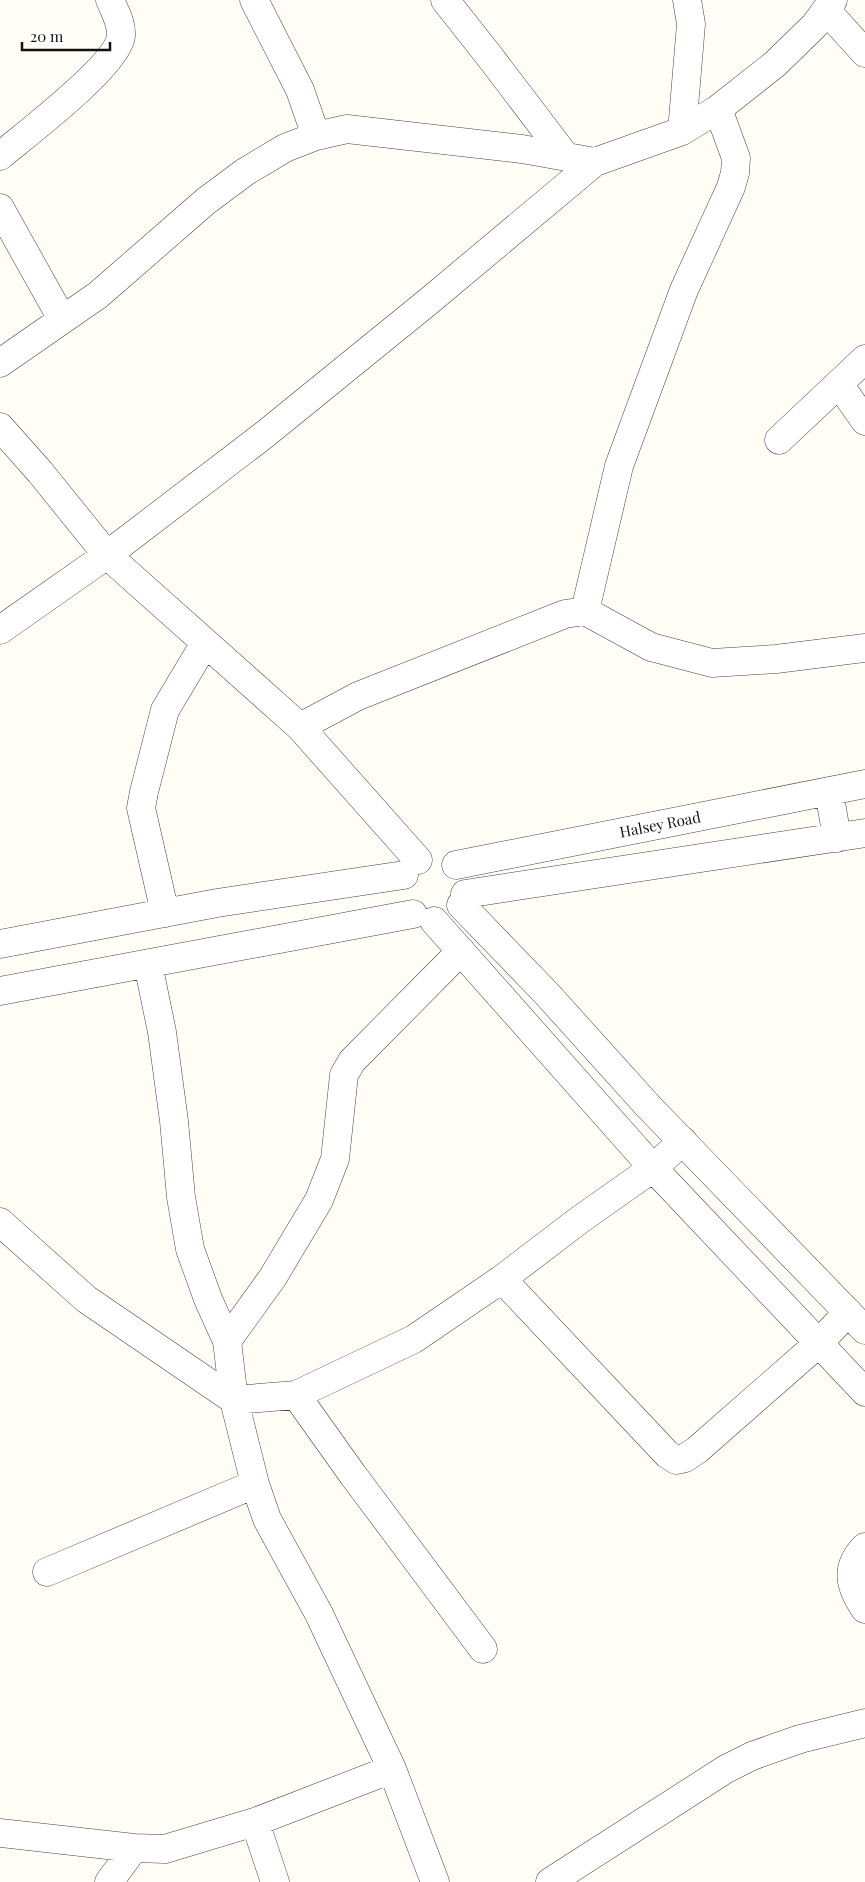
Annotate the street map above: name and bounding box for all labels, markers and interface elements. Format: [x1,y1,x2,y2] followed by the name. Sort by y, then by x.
[22,20,110,52] scale bar
[30,26,64,46] text: 20 m
[618,806,703,842] street label: Halsey Road

